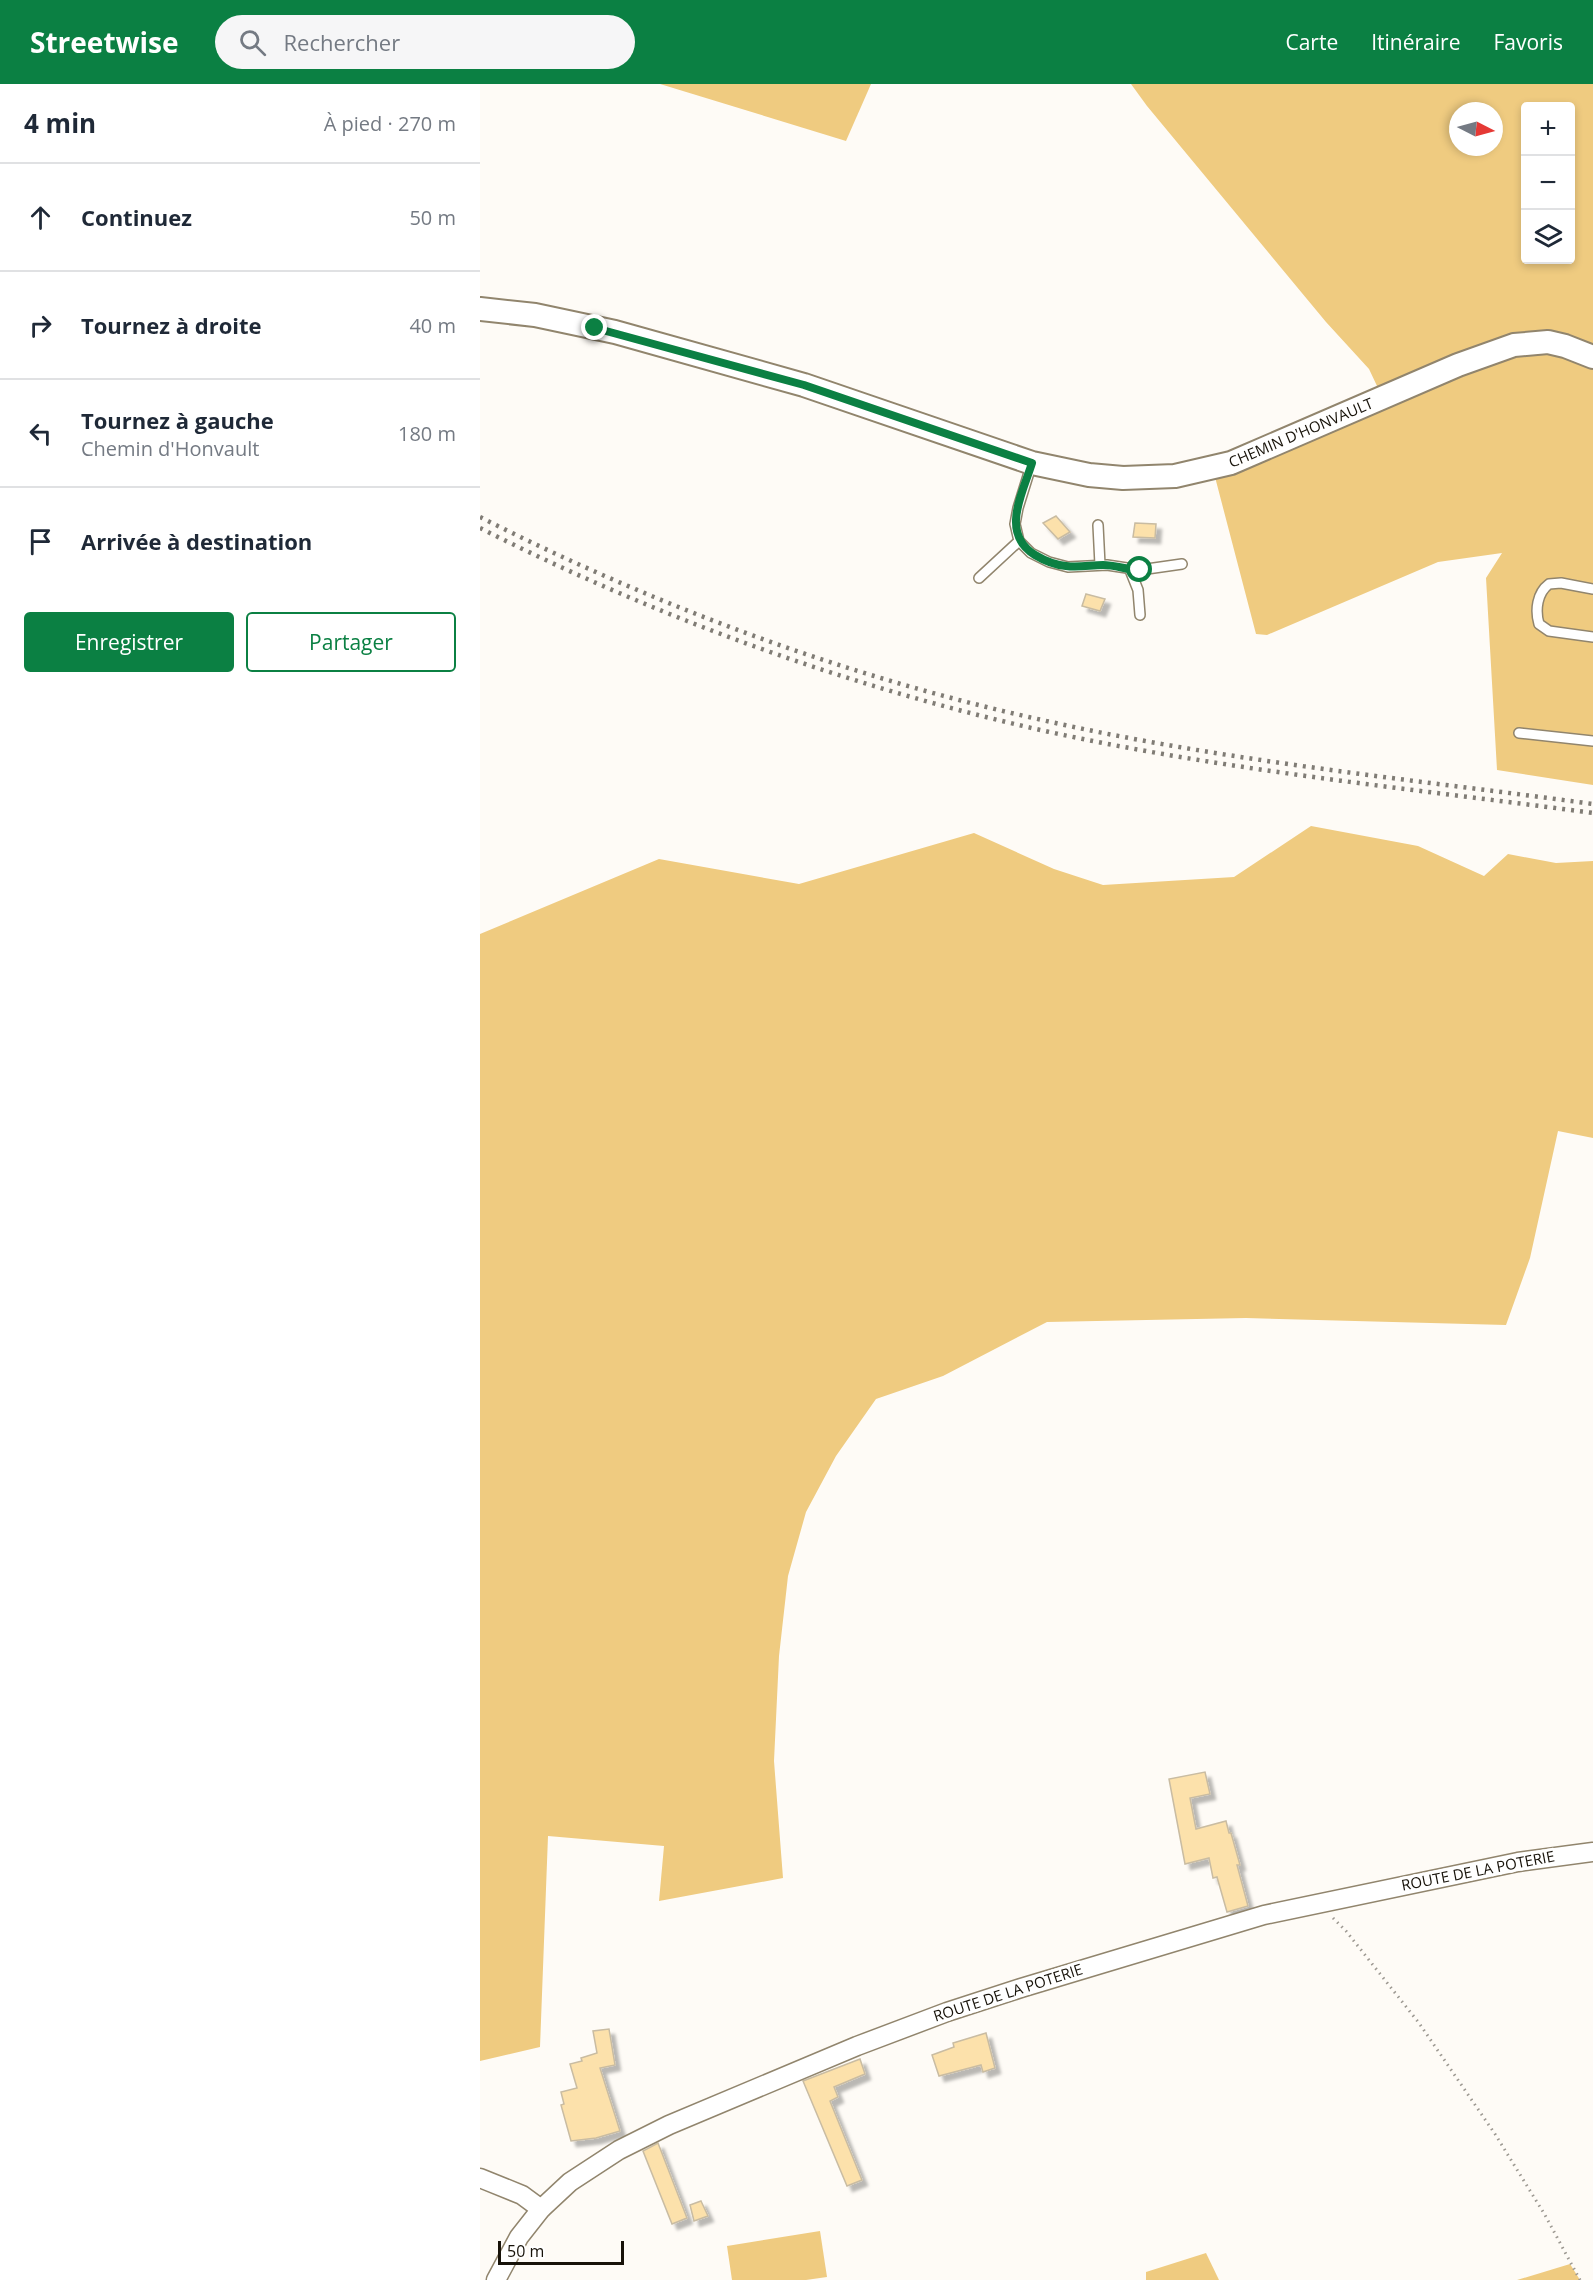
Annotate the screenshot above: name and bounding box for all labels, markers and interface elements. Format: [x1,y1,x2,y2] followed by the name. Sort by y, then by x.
[215,15,635,69] search box
[30,23,179,61] text: Streetwise
[236,26,269,59] icon: search
[284,27,400,57] text: Rechercher
[1285,28,1338,56] text: Carte
[1371,28,1460,56] text: Itinéraire
[1493,28,1563,56] text: Favoris
[1449,102,1503,156] north arrow
[1521,102,1575,264] map controls
[1521,102,1575,156] button: +
[24,105,96,141] text: 4 min
[324,110,456,137] text: À pied · 270 m
[1521,156,1575,210] button: −
[24,201,57,234] icon: ahead
[81,202,192,232] text: Continuez
[409,204,456,231] text: 50 m
[1521,210,1575,264] button: layers
[24,309,57,342] icon: right
[81,310,262,340] text: Tournez à droite
[409,312,456,339] text: 40 m
[581,314,607,340] route end
[1225,392,1377,472] street label: CHEMIN D'HONVAULT
[81,405,274,435] text: Tournez à gauche
[24,417,57,450] icon: left
[398,420,456,447] text: 180 m
[81,435,259,462] text: Chemin d'Honvault
[24,525,57,558] icon: arrive
[81,526,312,556] text: Arrivée à destination
[1126,556,1152,582] route start
[24,612,234,672] button: Enregistrer
[246,612,456,672] button: Partager
[1399,1845,1556,1895] street label: ROUTE DE LA POTERIE
[931,1958,1085,2026] street label: ROUTE DE LA POTERIE
[498,2238,624,2266] scale bar
[507,2240,544,2262] text: 50 m

